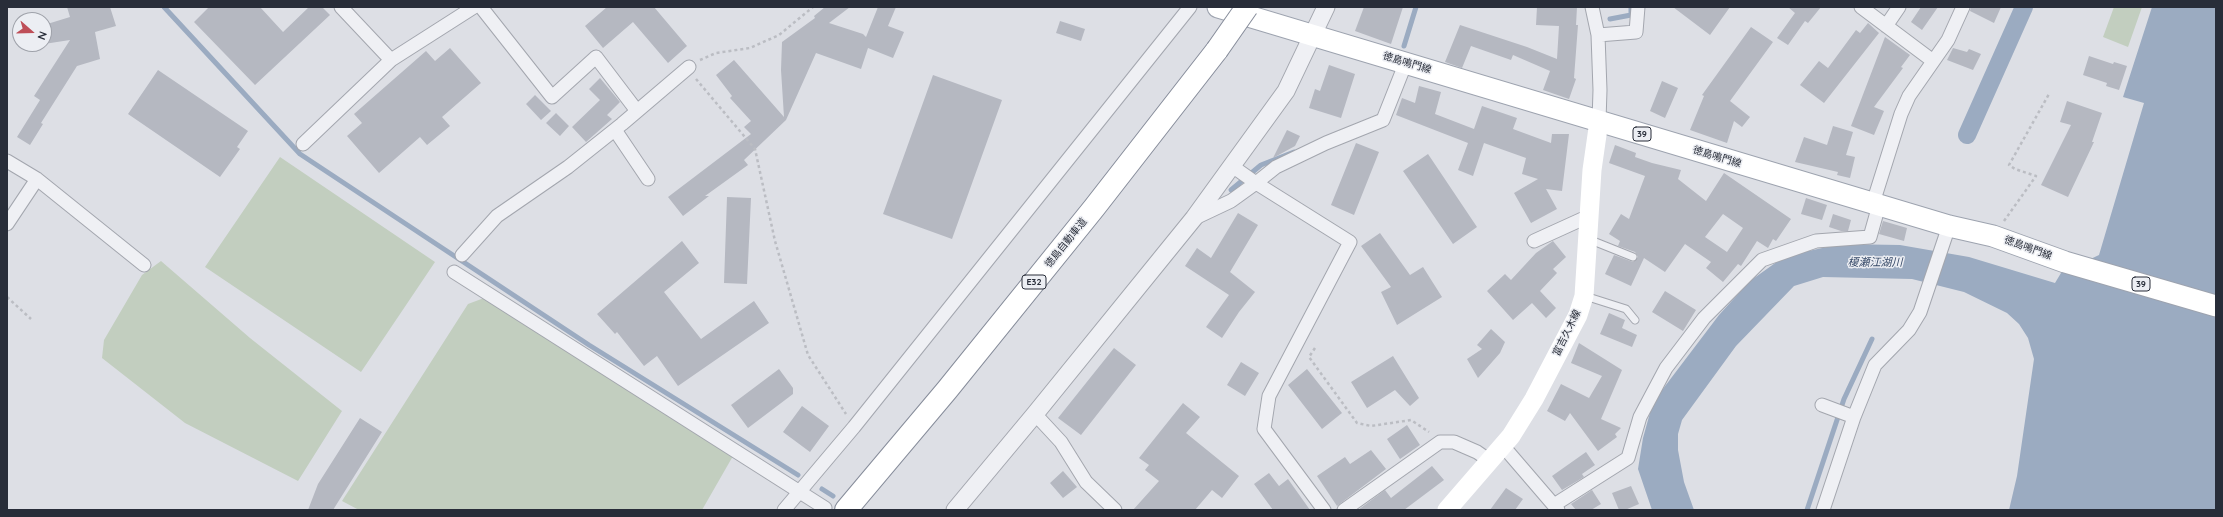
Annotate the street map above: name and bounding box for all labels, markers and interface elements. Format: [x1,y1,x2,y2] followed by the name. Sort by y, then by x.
[12,12,52,52] north arrow
[34,30,50,42] text: N
[1381,50,1433,76] street label: 徳島鳴門線
[1633,127,1651,141] road number: 39
[1691,144,1743,170] street label: 徳島鳴門線
[1042,216,1090,270] street label: 徳島自動車道
[2002,234,2054,262] street label: 徳島鳴門線
[1848,256,1902,270] water label: 榎瀬江湖川
[1022,275,1046,289] road number: E32
[2132,277,2150,291] road number: 39
[1551,308,1583,358] street label: 富吉久木線

